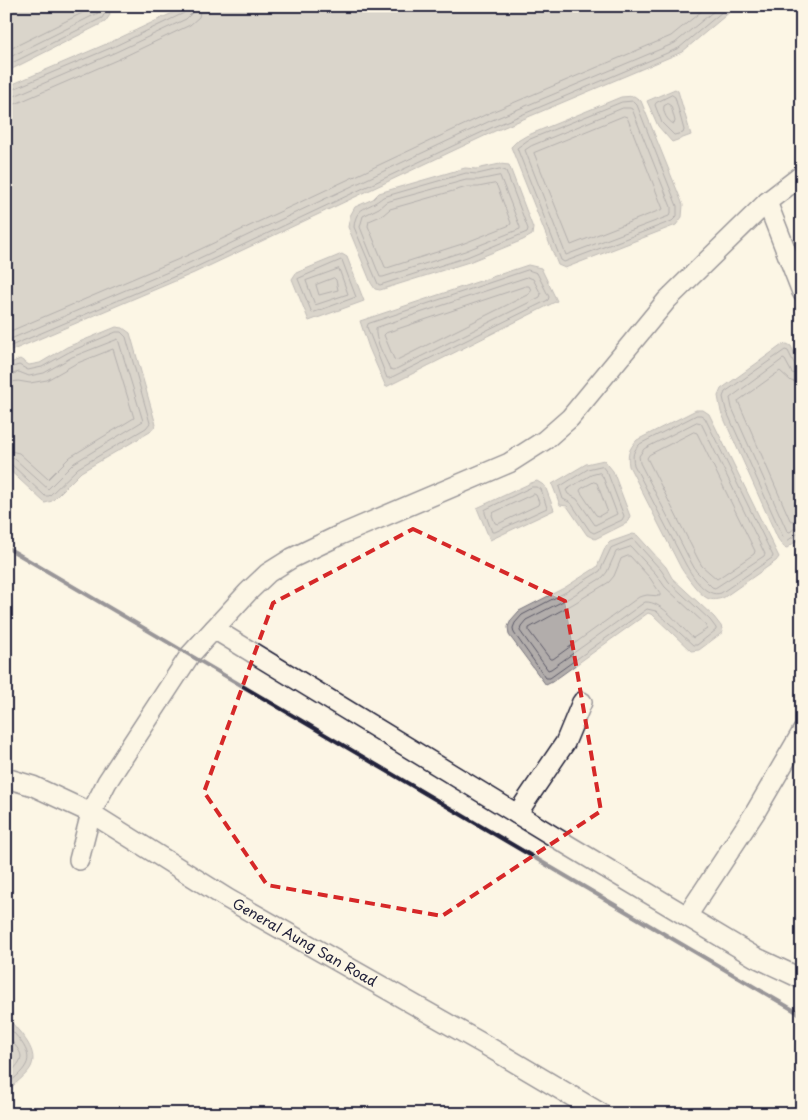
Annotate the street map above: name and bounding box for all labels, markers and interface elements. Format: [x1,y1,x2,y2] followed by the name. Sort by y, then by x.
[229,893,381,991] street label: General Aung San Road

